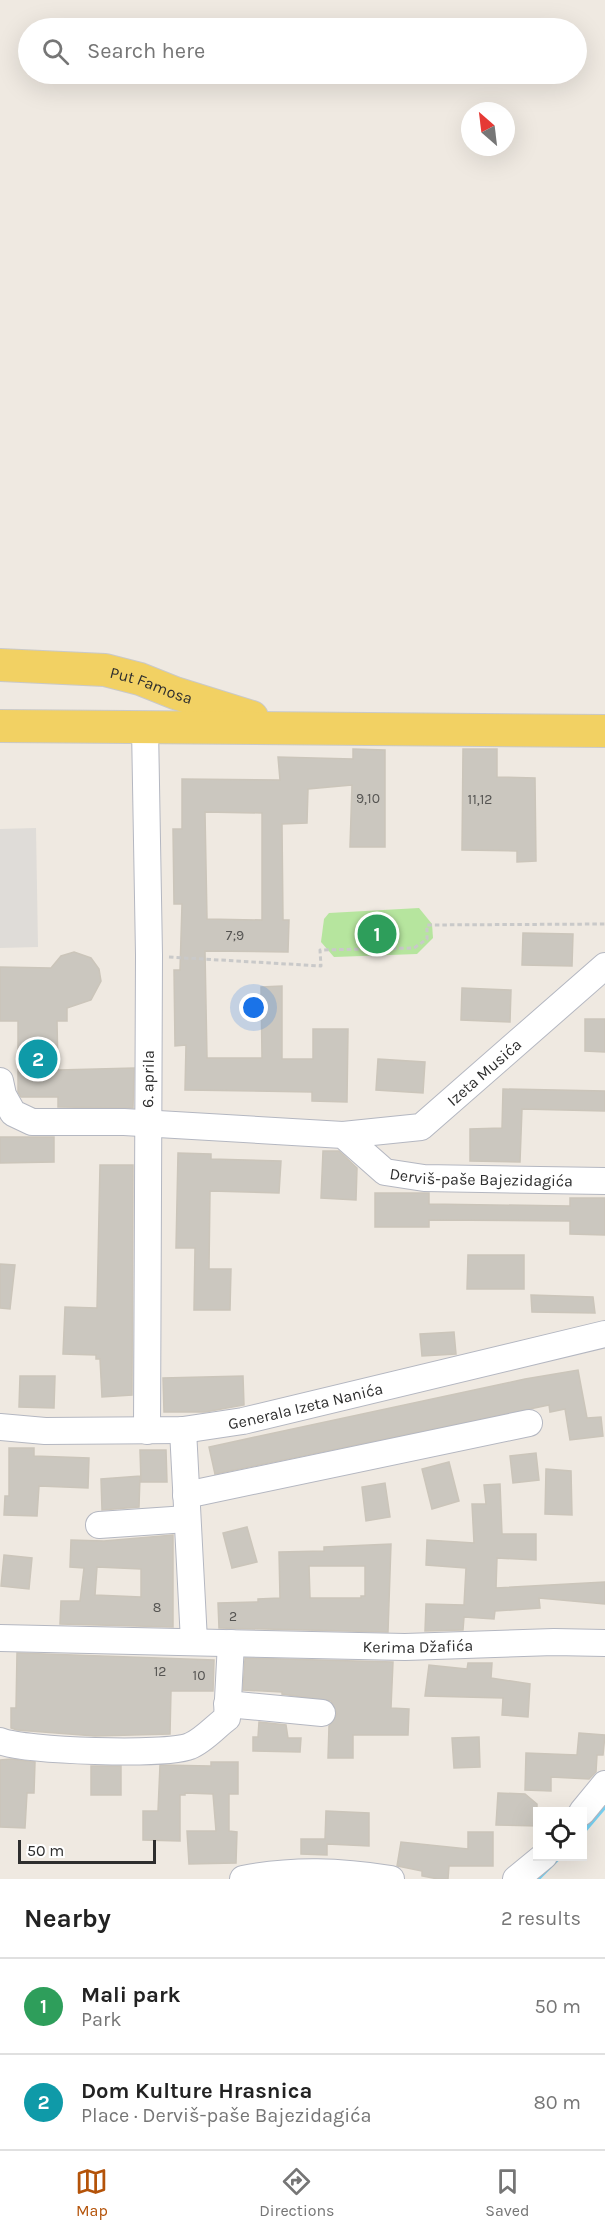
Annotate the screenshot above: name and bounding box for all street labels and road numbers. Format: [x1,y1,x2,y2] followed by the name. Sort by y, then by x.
[108,662,195,707] street label: Put Famosa
[443,1034,525,1110] street label: Izeta Musića
[138,1050,158,1108] street label: 6. aprila
[388,1163,573,1190] street label: Derviš-paše Bajezidagića
[227,1378,385,1433] street label: Generala Izeta Nanića
[362,1635,473,1657] street label: Kerima Džafića

